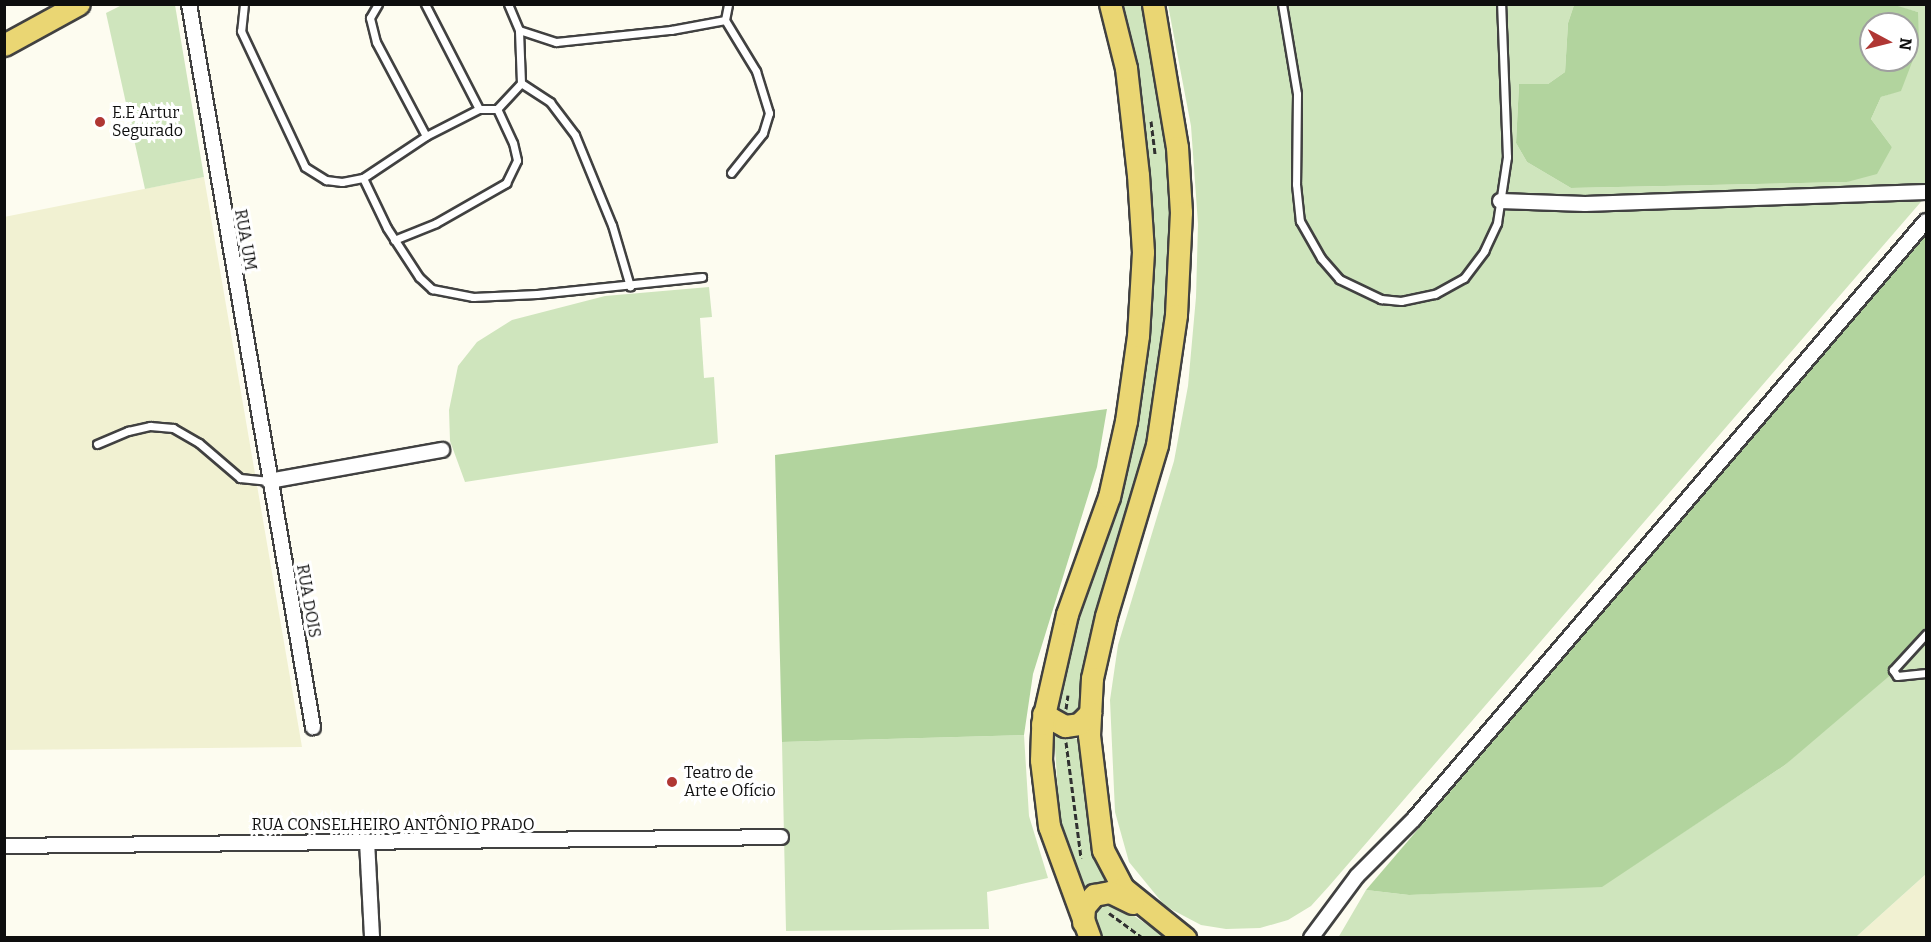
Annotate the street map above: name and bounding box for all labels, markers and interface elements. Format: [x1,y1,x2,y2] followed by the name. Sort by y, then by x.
[1859,12,1919,72] north arrow
[1895,37,1916,51] text: N
[112,103,183,141] place label: E.E Artur Segurado
[93,115,107,129] marker: E.E Artur Segurado
[230,208,260,272] street label: RUA UM
[292,563,324,639] street label: RUA DOIS
[684,763,776,801] place label: Teatro de Arte e Ofício
[665,775,679,789] marker: Teatro de Arte e Ofício
[251,815,535,835] street label: RUA CONSELHEIRO ANTÔNIO PRADO

